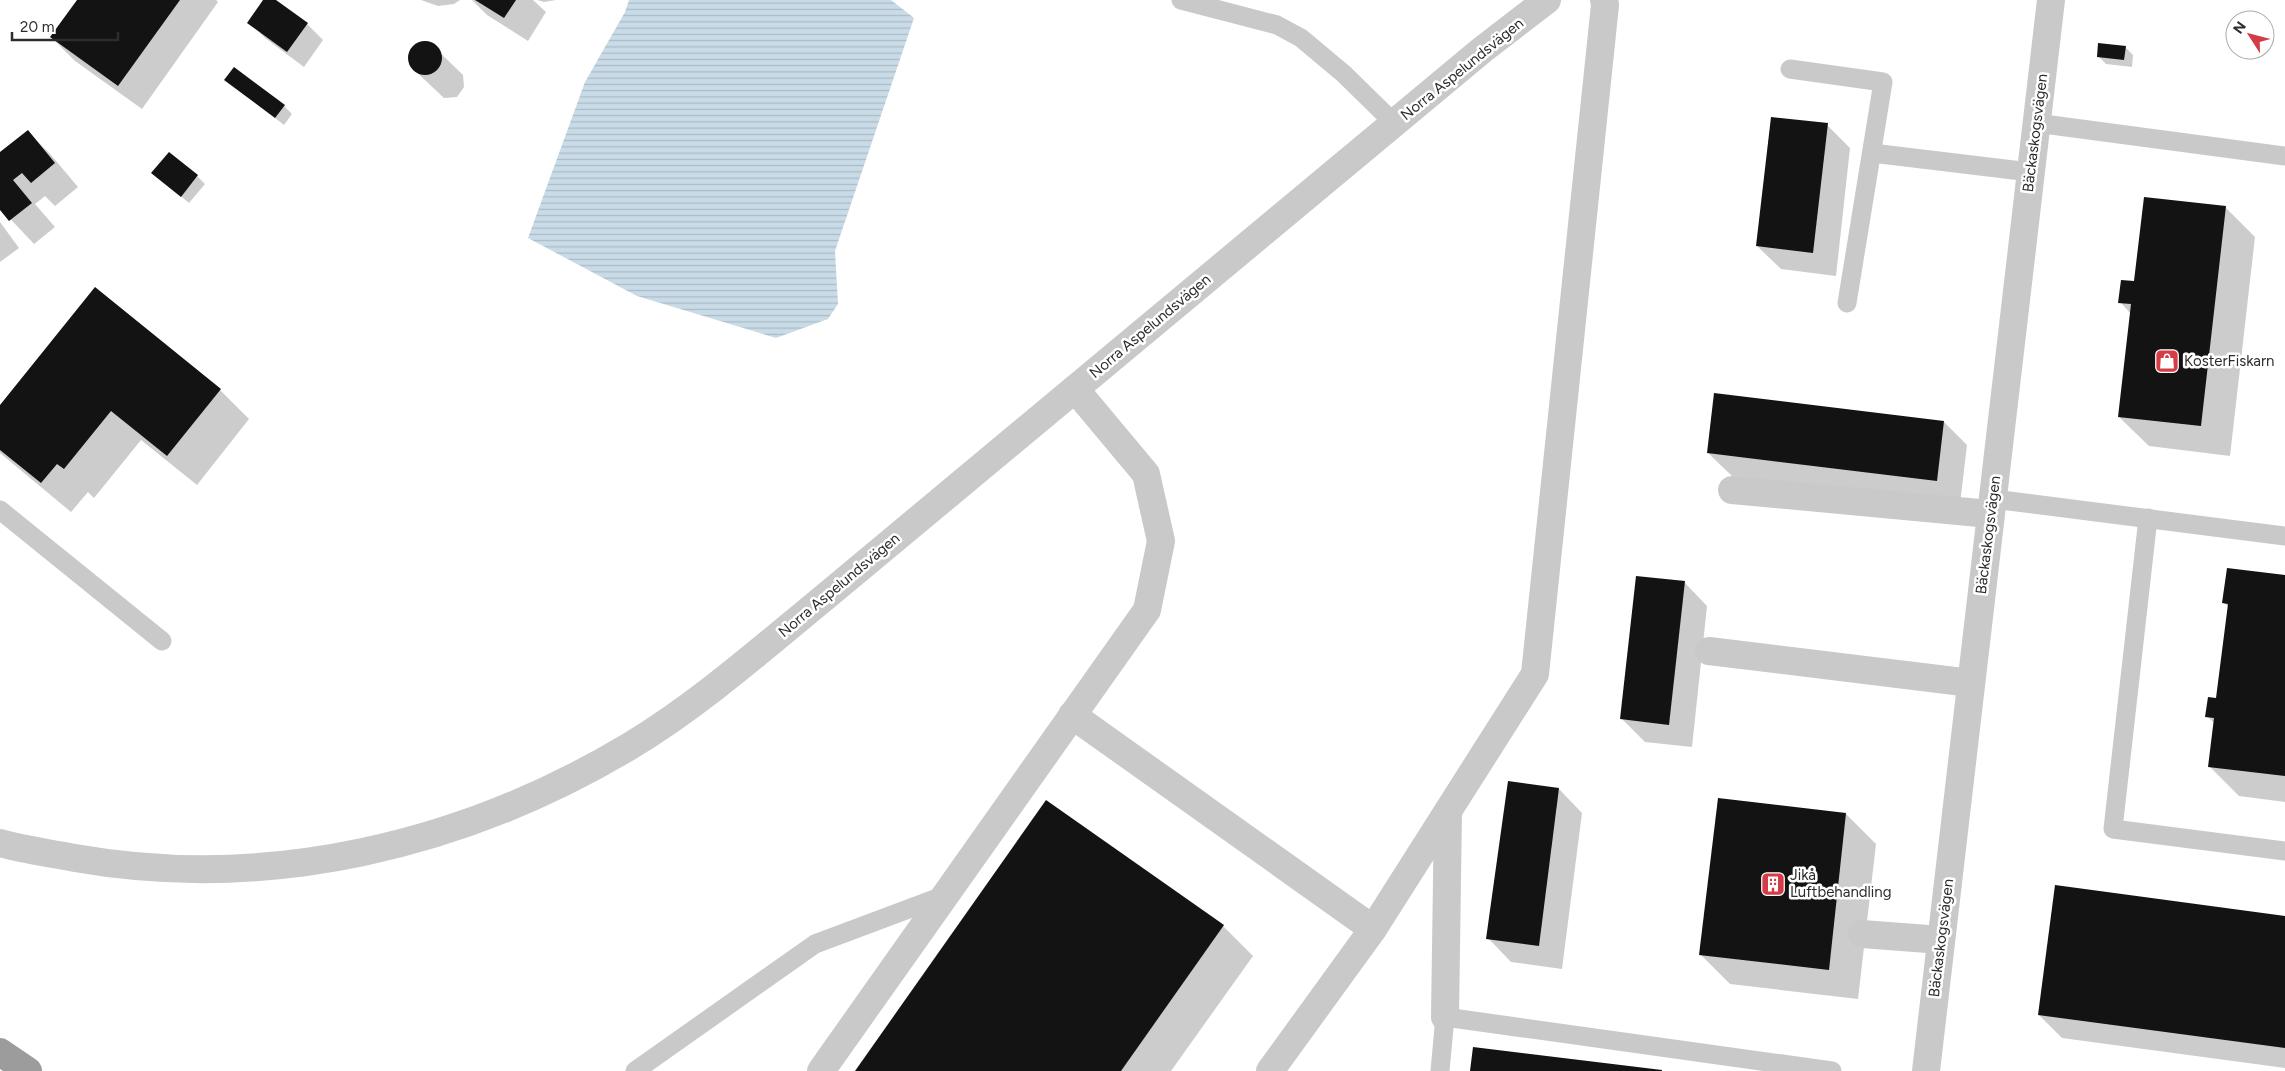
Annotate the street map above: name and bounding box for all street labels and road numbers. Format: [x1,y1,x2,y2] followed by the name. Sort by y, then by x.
[1397,14,1527,124] street label: Norra Aspelundsvägen
[2019,73,2051,193] street label: Bäckaskogsvägen
[1086,270,1214,382] street label: Norra Aspelundsvägen
[1972,475,2004,595] street label: Bäckaskogsvägen
[775,529,903,641] street label: Norra Aspelundsvägen
[1925,878,1957,998] street label: Bäckaskogsvägen

